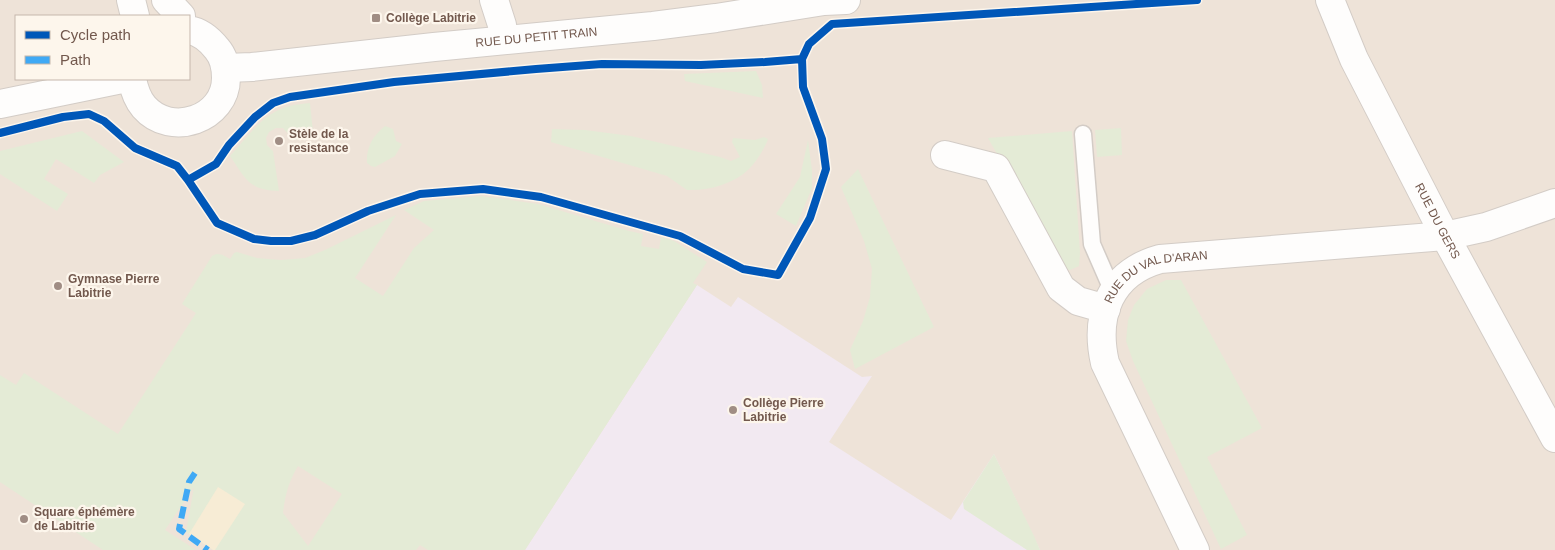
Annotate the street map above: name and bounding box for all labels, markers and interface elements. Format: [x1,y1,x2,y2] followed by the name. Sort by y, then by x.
[386,11,476,25] place label: Collège Labitrie
[370,12,382,24] marker: Collège Labitrie
[15,15,190,80] legend
[475,24,598,50] street label: RUE DU PETIT TRAIN
[60,26,131,43] text: Cycle path
[60,51,91,68] text: Path
[289,127,349,155] place label: Stèle de la resistance
[273,135,285,147] marker: Stèle de la resistance
[1412,181,1463,261] street label: RUE DU GERS
[1101,248,1208,306] street label: RUE DU VAL D'ARAN
[68,272,160,300] place label: Gymnase Pierre Labitrie
[52,280,64,292] marker: Gymnase Pierre Labitrie
[743,396,824,424] place label: Collège Pierre Labitrie
[727,404,739,416] marker: Collège Pierre Labitrie
[34,505,135,533] place label: Square éphémère de Labitrie
[18,513,30,525] marker: Square éphémère de Labitrie

